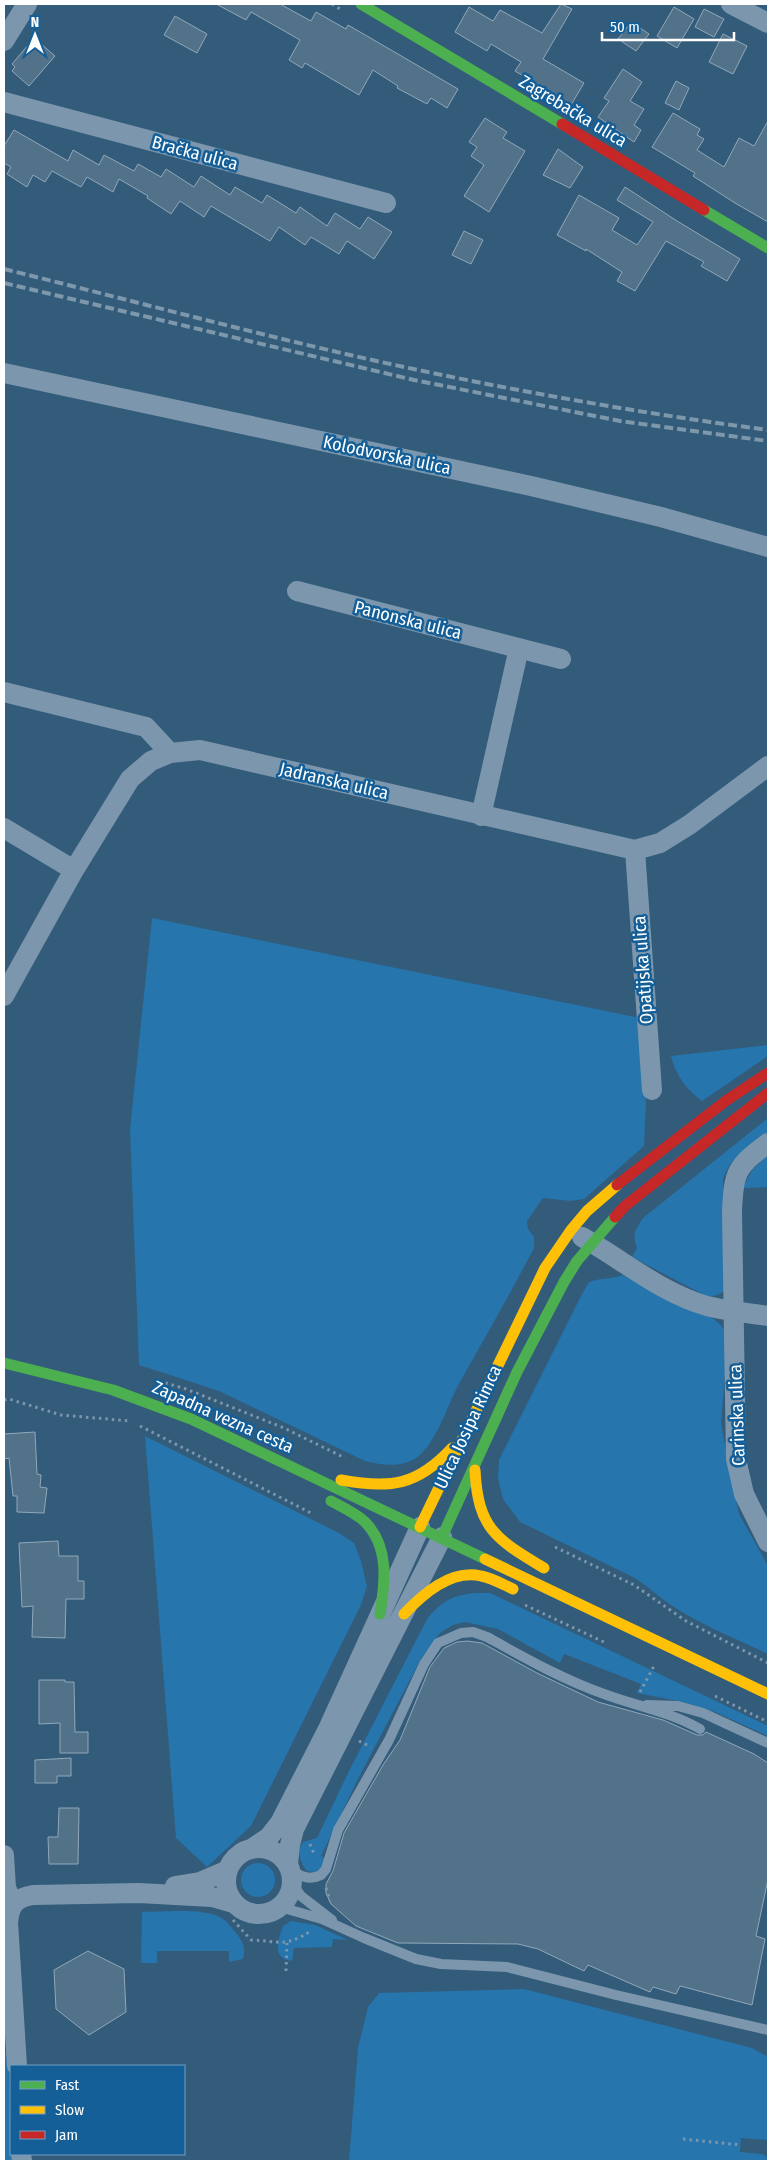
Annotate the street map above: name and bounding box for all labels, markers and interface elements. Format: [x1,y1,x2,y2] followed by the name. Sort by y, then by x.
[10,10,60,60] north arrow
[602,10,734,42] scale bar
[31,14,39,31] text: N
[610,18,640,36] text: 50 m
[515,70,631,152] street label: Zagrebačka ulica
[150,131,241,175] street label: Bračka ulica
[321,431,453,479] street label: Kolodvorska ulica
[352,596,464,644] street label: Panonska ulica
[277,758,391,804] street label: Jadranska ulica
[628,915,658,1025] street label: Opatijska ulica
[430,1361,506,1492] street label: Ulica Josipa Rimca
[724,1363,750,1466] street label: Carinska ulica
[149,1376,297,1458] street label: Zapadna vezna cesta
[10,2065,185,2155] legend
[55,2076,79,2094] text: Fast
[55,2101,84,2119] text: Slow
[55,2126,78,2144] text: Jam

